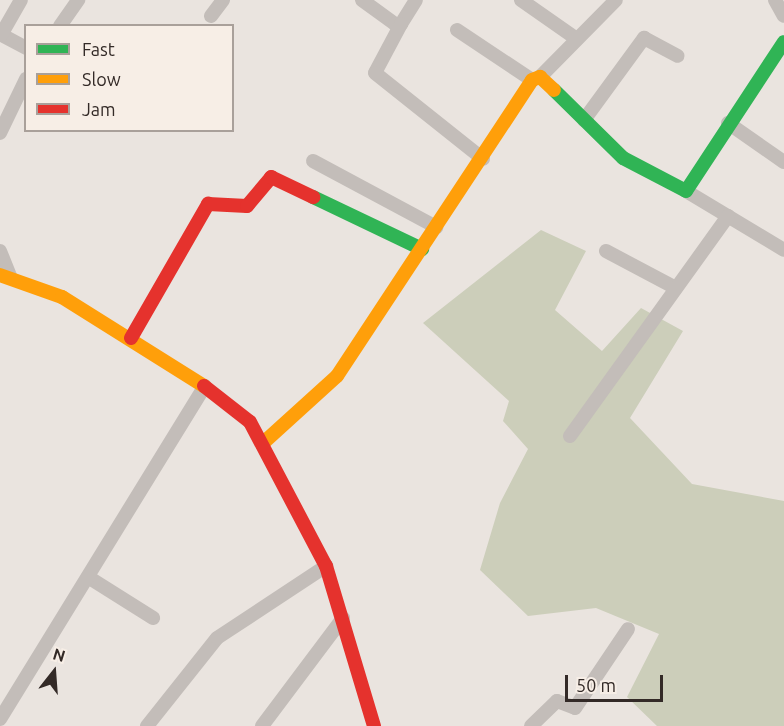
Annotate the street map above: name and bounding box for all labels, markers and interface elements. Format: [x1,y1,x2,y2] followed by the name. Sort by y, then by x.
[24,24,234,132] legend
[82,39,115,59] text: Fast
[82,69,121,89] text: Slow
[82,99,116,119] text: Jam
[24,642,84,702] north arrow
[51,644,68,665] text: N
[568,663,666,701] scale bar
[576,675,616,695] text: 50 m

